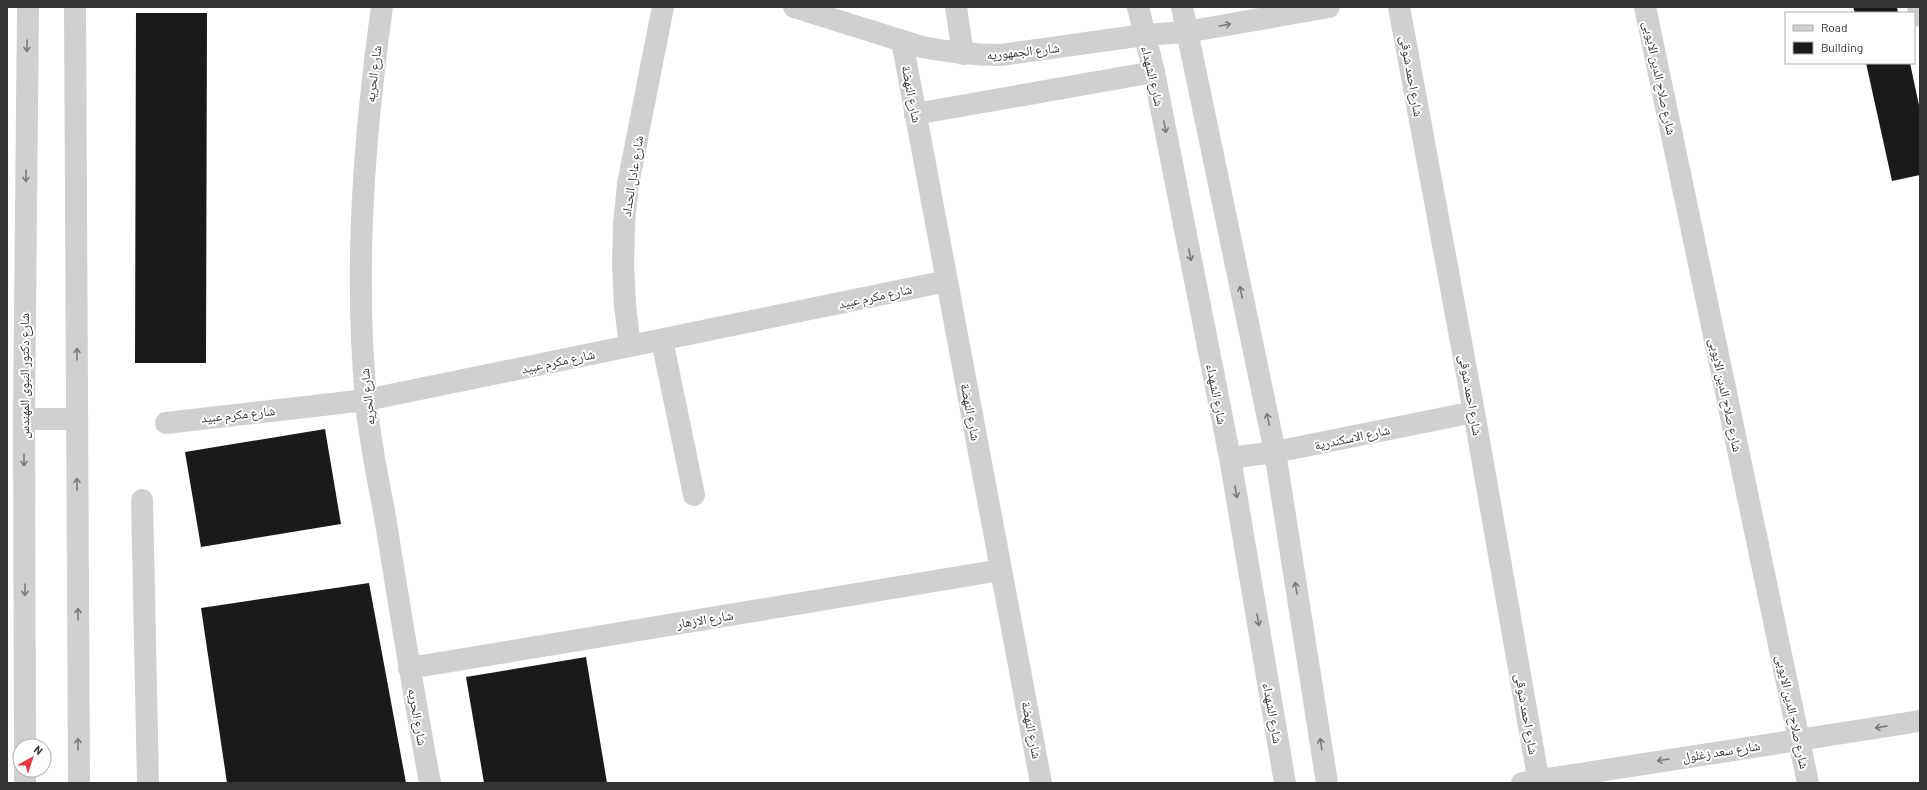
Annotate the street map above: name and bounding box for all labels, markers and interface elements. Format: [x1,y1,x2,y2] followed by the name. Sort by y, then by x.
[1785,12,1915,64] legend
[1638,20,1680,137] street label: شارع صلاح الدين الايوبى
[1821,20,1848,34] text: Road
[1218,21,1231,29] one-way arrow
[1395,34,1427,118] street label: شارع احمد شوقى
[23,39,31,52] one-way arrow
[986,39,1061,65] street label: شارع الجمهوريه
[1821,40,1863,54] text: Building
[1136,44,1168,108] street label: شارع الشهداء
[362,45,386,104] street label: شارع الحريه
[897,64,925,124] street label: شارع النهضة
[1161,120,1169,133] one-way arrow
[618,134,648,218] street label: شارع عادل الحداد
[22,169,30,182] one-way arrow
[1186,248,1194,261] one-way arrow
[837,280,914,314] street label: شارع مكرم عبيد
[1237,285,1245,298] one-way arrow
[16,313,34,439] street label: شارع دكتور النبوى المهندس
[1704,337,1746,454] street label: شارع صلاح الدين الايوبى
[520,345,597,379] street label: شارع مكرم عبيد
[73,348,81,361] one-way arrow
[1454,353,1486,437] street label: شارع احمد شوقى
[1201,362,1231,426] street label: شارع الشهداء
[356,367,380,426] street label: شارع الحريه
[956,382,984,442] street label: شارع النهضة
[200,402,276,428] street label: شارع مكرم عبيد
[1264,413,1272,426] one-way arrow
[1313,421,1392,455] street label: شارع الاسكندرية
[20,453,28,466] one-way arrow
[73,478,81,491] one-way arrow
[1232,485,1240,498] one-way arrow
[1292,582,1300,595] one-way arrow
[21,583,29,596] one-way arrow
[675,607,735,633] street label: شارع الازهار
[74,608,82,621] one-way arrow
[1254,613,1262,626] one-way arrow
[1771,654,1813,771] street label: شارع صلاح الدين الايوبى
[1510,672,1542,756] street label: شارع احمد شوقى
[1258,681,1286,745] street label: شارع الشهداء
[403,687,431,747] street label: شارع الحريه
[1017,700,1045,760] street label: شارع النهضة
[1875,723,1888,731] one-way arrow
[1681,737,1761,767] street label: شارع سعد زغلول
[12,738,52,778] north arrow
[74,738,82,751] one-way arrow
[1317,738,1325,751] one-way arrow
[32,742,46,757] text: N
[1657,757,1670,765] one-way arrow

